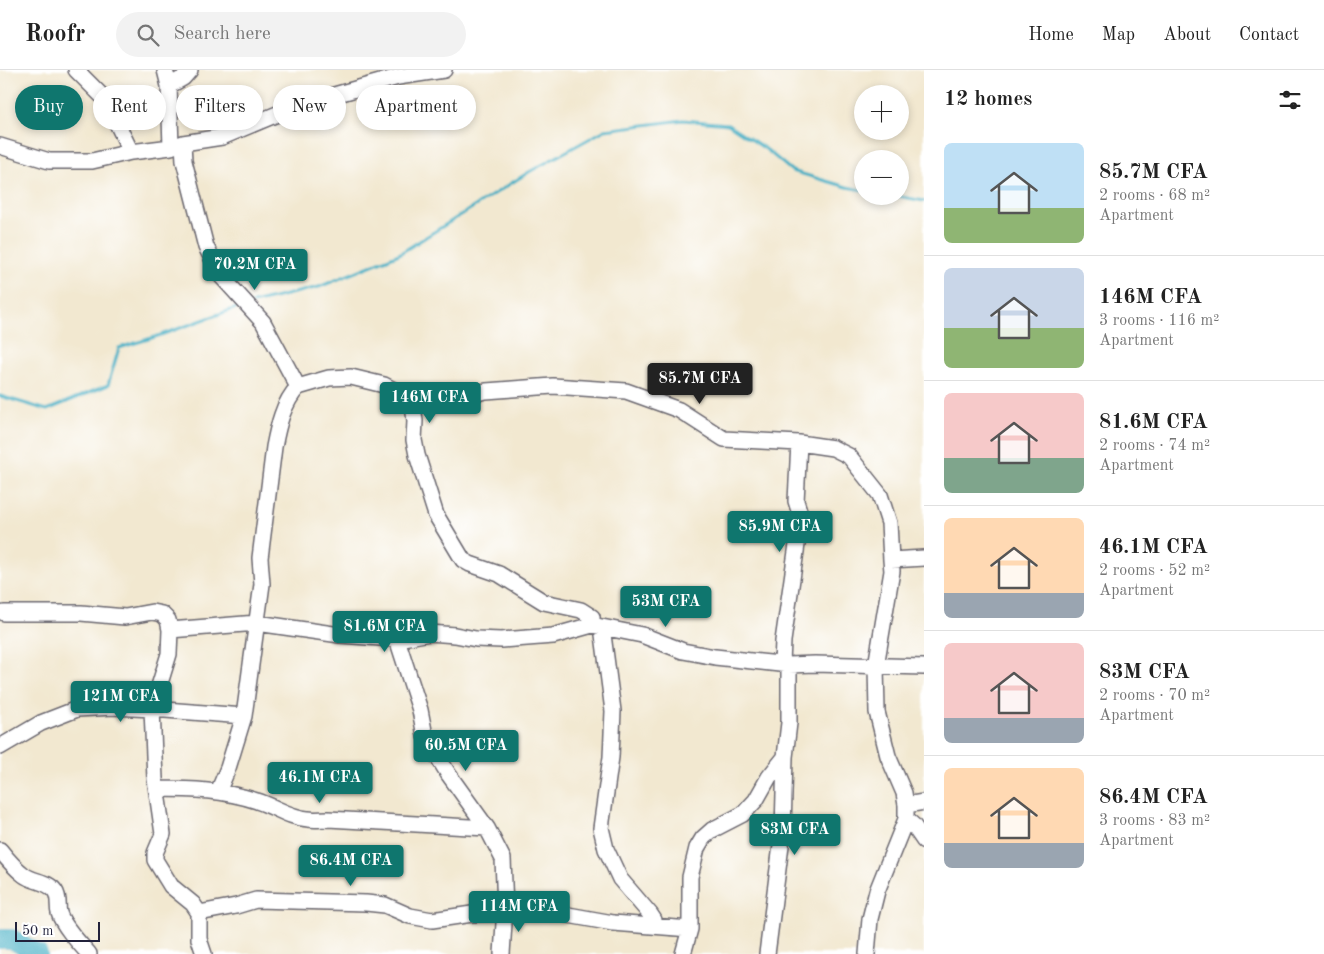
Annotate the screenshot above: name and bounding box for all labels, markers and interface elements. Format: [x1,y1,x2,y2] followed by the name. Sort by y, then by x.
[116,12,466,57] search box
[134,21,162,49] icon: search
[25,23,86,47] text: Roofr
[174,25,271,44] text: Search here
[1028,26,1074,44] text: Home
[1102,26,1135,44] text: Map
[1163,26,1211,44] text: About
[1239,26,1299,44] text: Contact
[15,85,83,130] chip: Buy
[93,85,166,130] chip: Rent
[176,85,263,130] chip: Filters
[273,85,346,130] chip: New
[356,85,476,130] chip: Apartment
[854,85,909,205] map controls
[854,85,909,140] button: +
[1276,86,1304,114] icon: filters
[944,89,1032,110] text: 12 homes
[854,150,909,205] button: −
[1099,162,1208,183] text: 85.7M CFA
[984,163,1044,223] icon: home
[1099,188,1210,204] text: 2 rooms · 68 m²
[1099,208,1174,224] text: Apartment
[198,248,312,291] pin: 70.2M CFA
[214,257,296,273] text: 70.2M CFA
[1099,287,1202,308] text: 146M CFA
[984,288,1044,348] icon: home
[1099,313,1219,329] text: 3 rooms · 116 m²
[1099,333,1174,349] text: Apartment
[643,362,757,405] pin: 85.7M CFA
[659,371,741,387] text: 85.7M CFA
[378,382,482,424] pin: 146M CFA
[391,390,469,406] text: 146M CFA
[1099,412,1208,433] text: 81.6M CFA
[984,413,1044,473] icon: home
[1099,438,1210,454] text: 2 rooms · 74 m²
[1099,458,1174,474] text: Apartment
[723,510,837,553] pin: 85.9M CFA
[739,519,821,535] text: 85.9M CFA
[1099,537,1208,558] text: 46.1M CFA
[984,538,1044,598] icon: home
[1099,563,1210,579] text: 2 rooms · 52 m²
[1099,583,1174,599] text: Apartment
[620,586,712,628] pin: 53M CFA
[631,594,701,610] text: 53M CFA
[328,610,442,653] pin: 81.6M CFA
[344,619,426,635] text: 81.6M CFA
[1099,662,1190,683] text: 83M CFA
[984,663,1044,723] icon: home
[69,680,173,723] pin: 121M CFA
[1099,688,1210,704] text: 2 rooms · 70 m²
[82,689,160,705] text: 121M CFA
[1099,708,1174,724] text: Apartment
[409,730,523,772] pin: 60.5M CFA
[425,738,507,754] text: 60.5M CFA
[263,762,377,804] pin: 46.1M CFA
[279,770,361,786] text: 46.1M CFA
[1099,787,1208,808] text: 86.4M CFA
[984,788,1044,848] icon: home
[1099,813,1210,829] text: 3 rooms · 83 m²
[749,814,841,856] pin: 83M CFA
[760,822,830,838] text: 83M CFA
[1099,833,1174,849] text: Apartment
[294,844,408,887] pin: 86.4M CFA
[310,853,392,869] text: 86.4M CFA
[467,890,571,933] pin: 114M CFA
[480,899,558,915] text: 114M CFA
[15,919,100,942] scale bar
[22,924,53,938] text: 50 m

